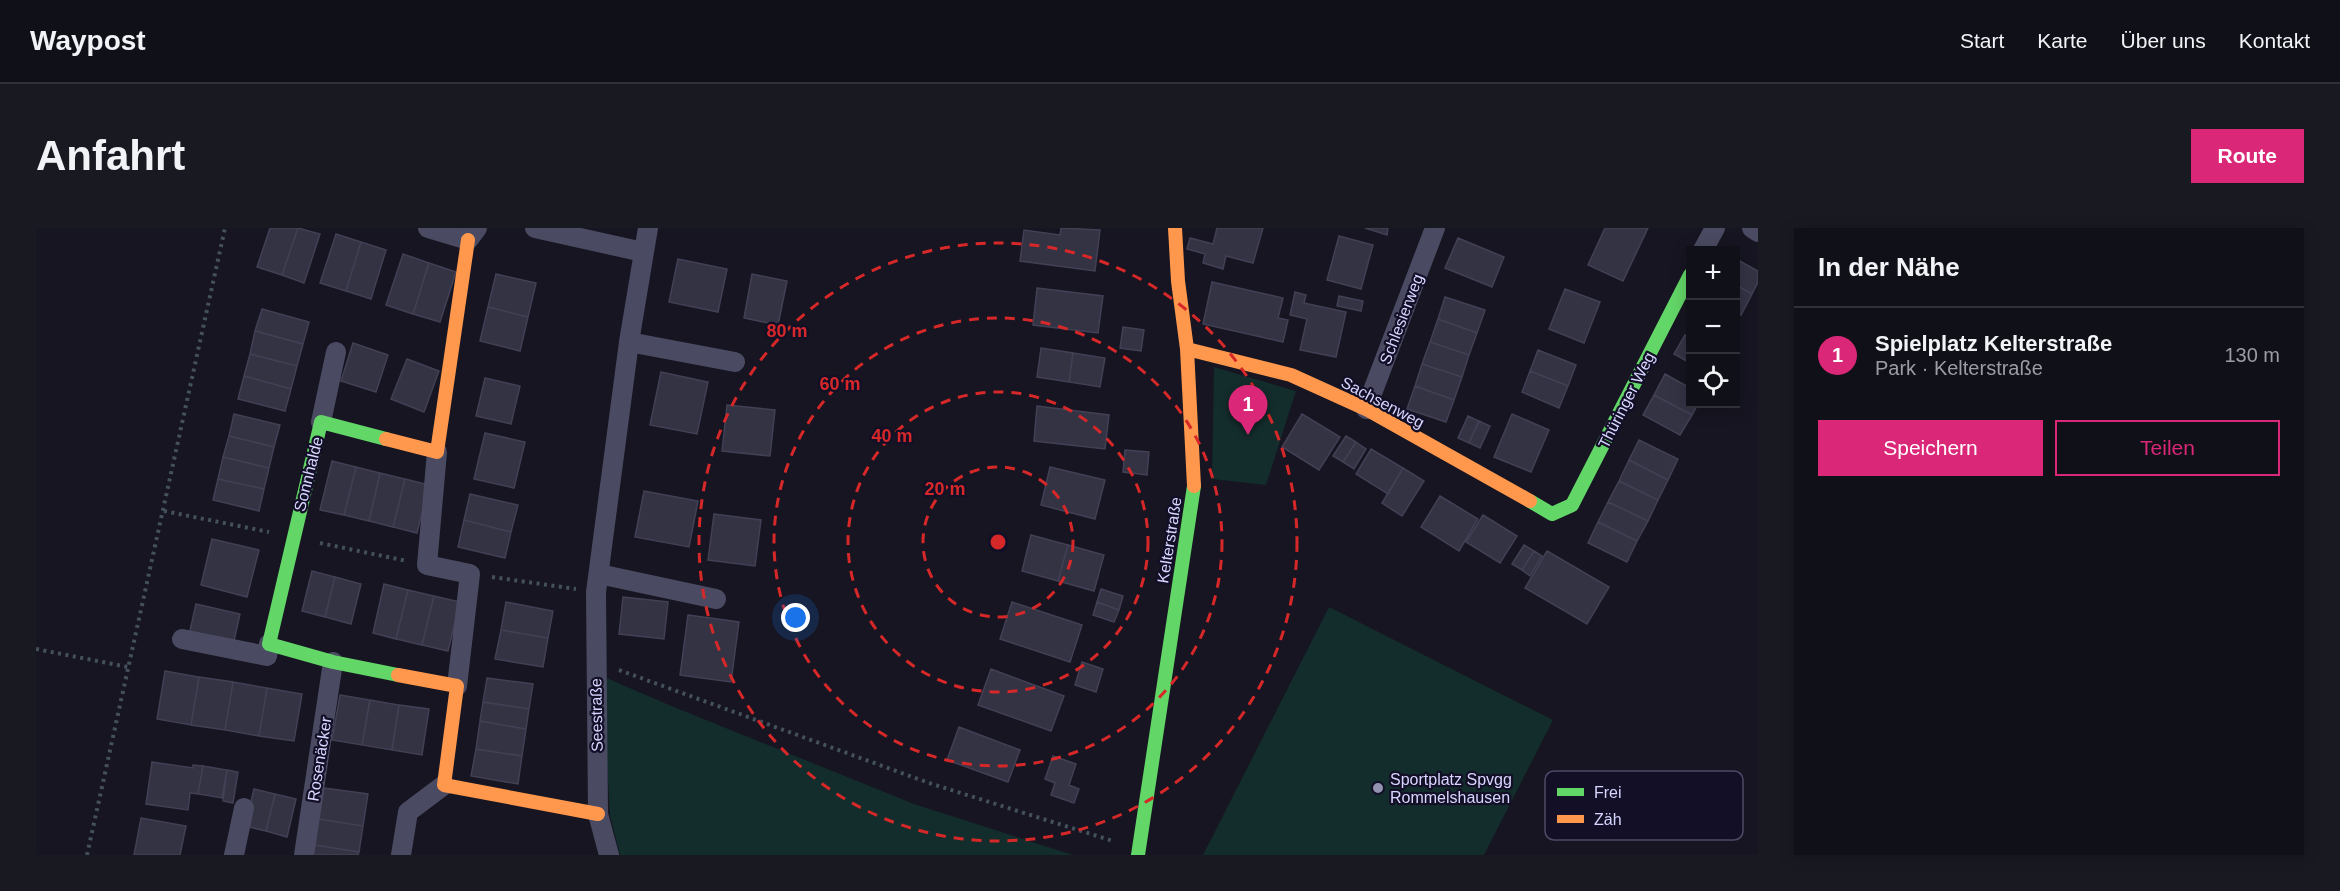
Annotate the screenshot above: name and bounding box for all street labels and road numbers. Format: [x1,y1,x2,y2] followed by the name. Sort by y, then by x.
[1376,272,1426,367] street label: Schlesierweg
[1595,349,1658,451] street label: Thüringer Weg
[1338,373,1427,431] street label: Sachsenweg
[291,435,326,513] street label: Sonnhalde
[1154,496,1185,584] street label: Kelterstraße
[587,678,606,752] street label: Seestraße
[304,715,335,803] street label: Rosenäcker

